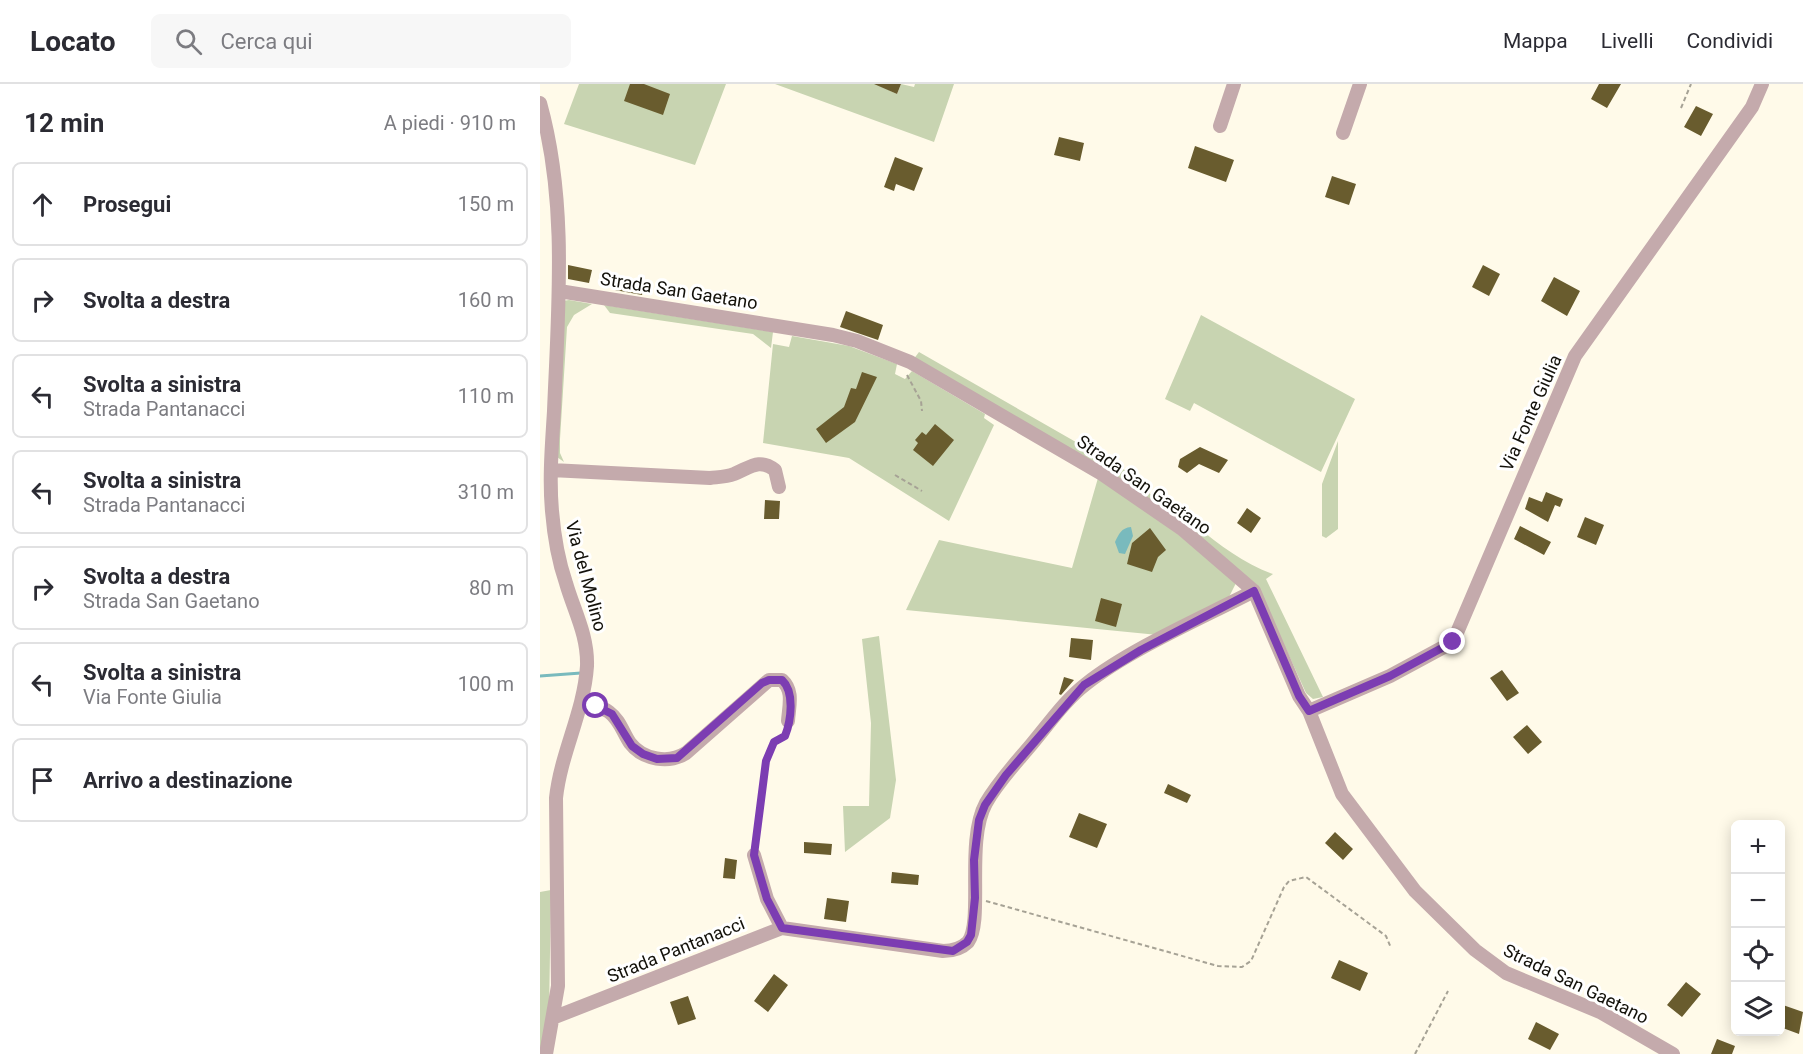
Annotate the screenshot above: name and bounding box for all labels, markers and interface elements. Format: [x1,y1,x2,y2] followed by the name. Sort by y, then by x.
[151,14,571,68] search box
[30,25,115,58] text: Locato
[172,25,205,58] icon: search
[220,29,313,54] text: Cerca qui
[1503,29,1568,53] text: Mappa
[1601,29,1654,53] text: Livelli
[1687,29,1773,53] text: Condividi
[24,108,104,138] text: 12 min
[384,111,516,135] text: A piedi · 910 m
[26,188,59,221] icon: ahead
[83,192,171,217] text: Prosegui
[458,192,514,216] text: 150 m
[599,268,759,313] street label: Strada San Gaetano
[26,284,59,317] icon: right
[83,288,230,313] text: Svolta a destra
[458,288,514,312] text: 160 m
[1496,351,1566,474] street label: Via Fonte Giulia
[83,372,241,397] text: Svolta a sinistra
[26,380,59,413] icon: left
[458,384,514,408] text: 110 m
[83,397,245,421] text: Strada Pantanacci
[1073,430,1215,539] street label: Strada San Gaetano
[83,468,241,493] text: Svolta a sinistra
[26,476,59,509] icon: left
[458,480,514,504] text: 310 m
[83,493,245,517] text: Strada Pantanacci
[562,518,611,633] street label: Via del Molino
[83,564,230,589] text: Svolta a destra
[26,572,59,605] icon: right
[469,576,514,600] text: 80 m
[83,589,260,613] text: Strada San Gaetano
[1439,628,1465,654] route end
[83,660,241,685] text: Svolta a sinistra
[26,668,59,701] icon: left
[458,672,514,696] text: 100 m
[83,685,222,709] text: Via Fonte Giulia
[582,692,608,718] route start
[26,764,59,797] icon: arrive
[83,768,292,793] text: Arrivo a destinazione
[1731,820,1785,1036] map controls
[1731,820,1785,874] button: +
[1731,874,1785,928] button: −
[604,912,748,987] street label: Strada Pantanacci
[1731,928,1785,982] button: locate
[1500,939,1652,1028] street label: Strada San Gaetano
[1731,982,1785,1036] button: layers

